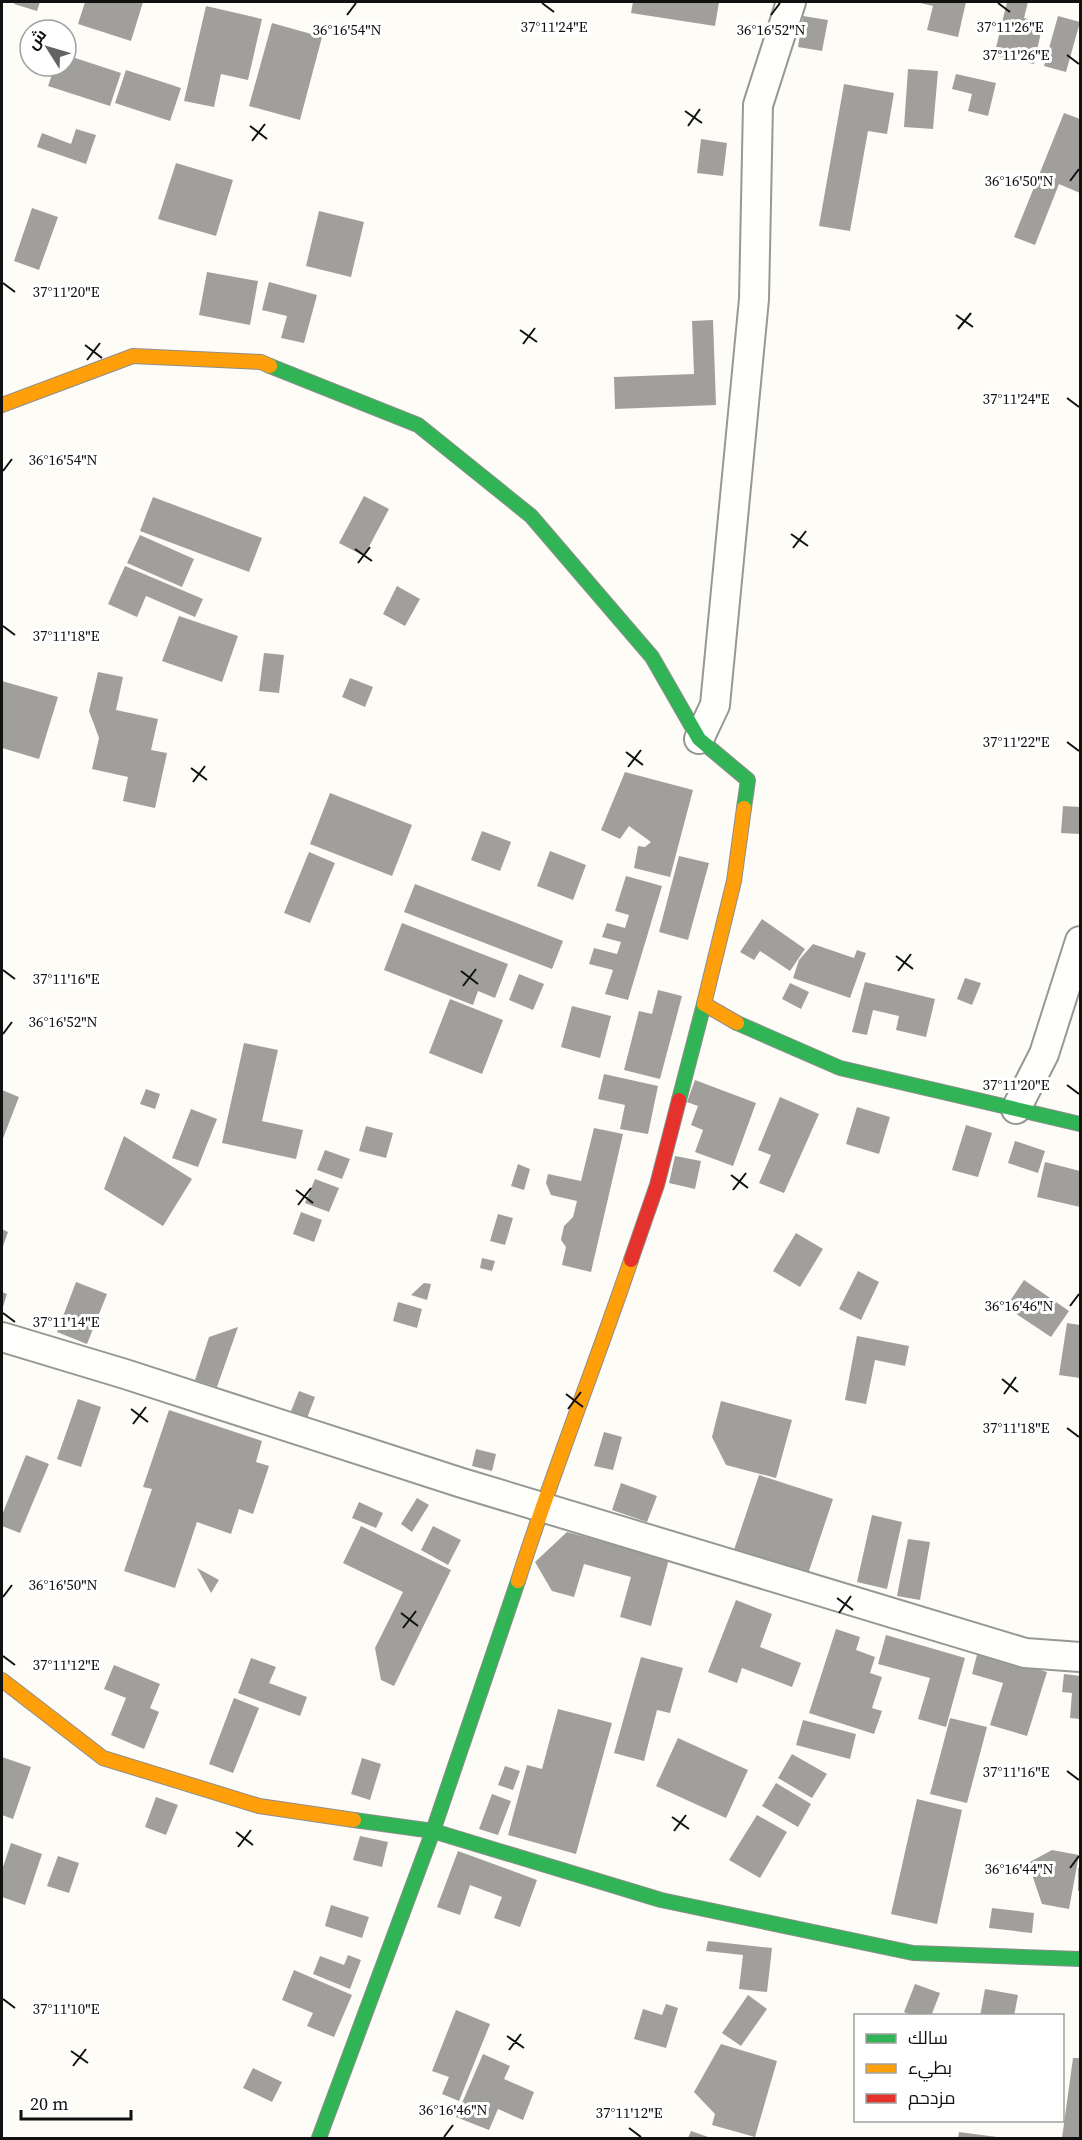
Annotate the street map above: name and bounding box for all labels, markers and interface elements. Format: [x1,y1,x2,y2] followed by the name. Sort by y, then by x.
[520,16,588,37] text: 37°11'24"E
[976,16,1044,37] text: 37°11'26"E
[18,18,78,78] north arrow
[312,19,382,40] text: 36°16'54"N
[736,19,806,40] text: 36°16'52"N
[21,24,51,54] text: ش
[982,44,1050,65] text: 37°11'26"E
[984,170,1054,191] text: 36°16'50"N
[32,281,100,302] text: 37°11'20"E
[982,388,1050,409] text: 37°11'24"E
[28,449,98,470] text: 36°16'54"N
[32,625,100,646] text: 37°11'18"E
[982,731,1050,752] text: 37°11'22"E
[32,968,100,989] text: 37°11'16"E
[28,1011,98,1032] text: 36°16'52"N
[982,1074,1050,1095] text: 37°11'20"E
[984,1295,1054,1316] text: 36°16'46"N
[32,1311,100,1332] text: 37°11'14"E
[982,1417,1050,1438] text: 37°11'18"E
[28,1574,98,1595] text: 36°16'50"N
[32,1654,100,1675] text: 37°11'12"E
[982,1761,1050,1782] text: 37°11'16"E
[984,1858,1054,1879] text: 36°16'44"N
[32,1998,100,2019] text: 37°11'10"E
[854,2014,1064,2122] legend
[908,2025,948,2050] text: سالك
[908,2055,952,2082] text: بطيء
[21,2083,130,2121] scale bar
[908,2085,956,2110] text: مزدحم
[30,2091,68,2116] text: 20 m
[418,2099,488,2120] text: 36°16'46"N
[595,2102,663,2123] text: 37°11'12"E

